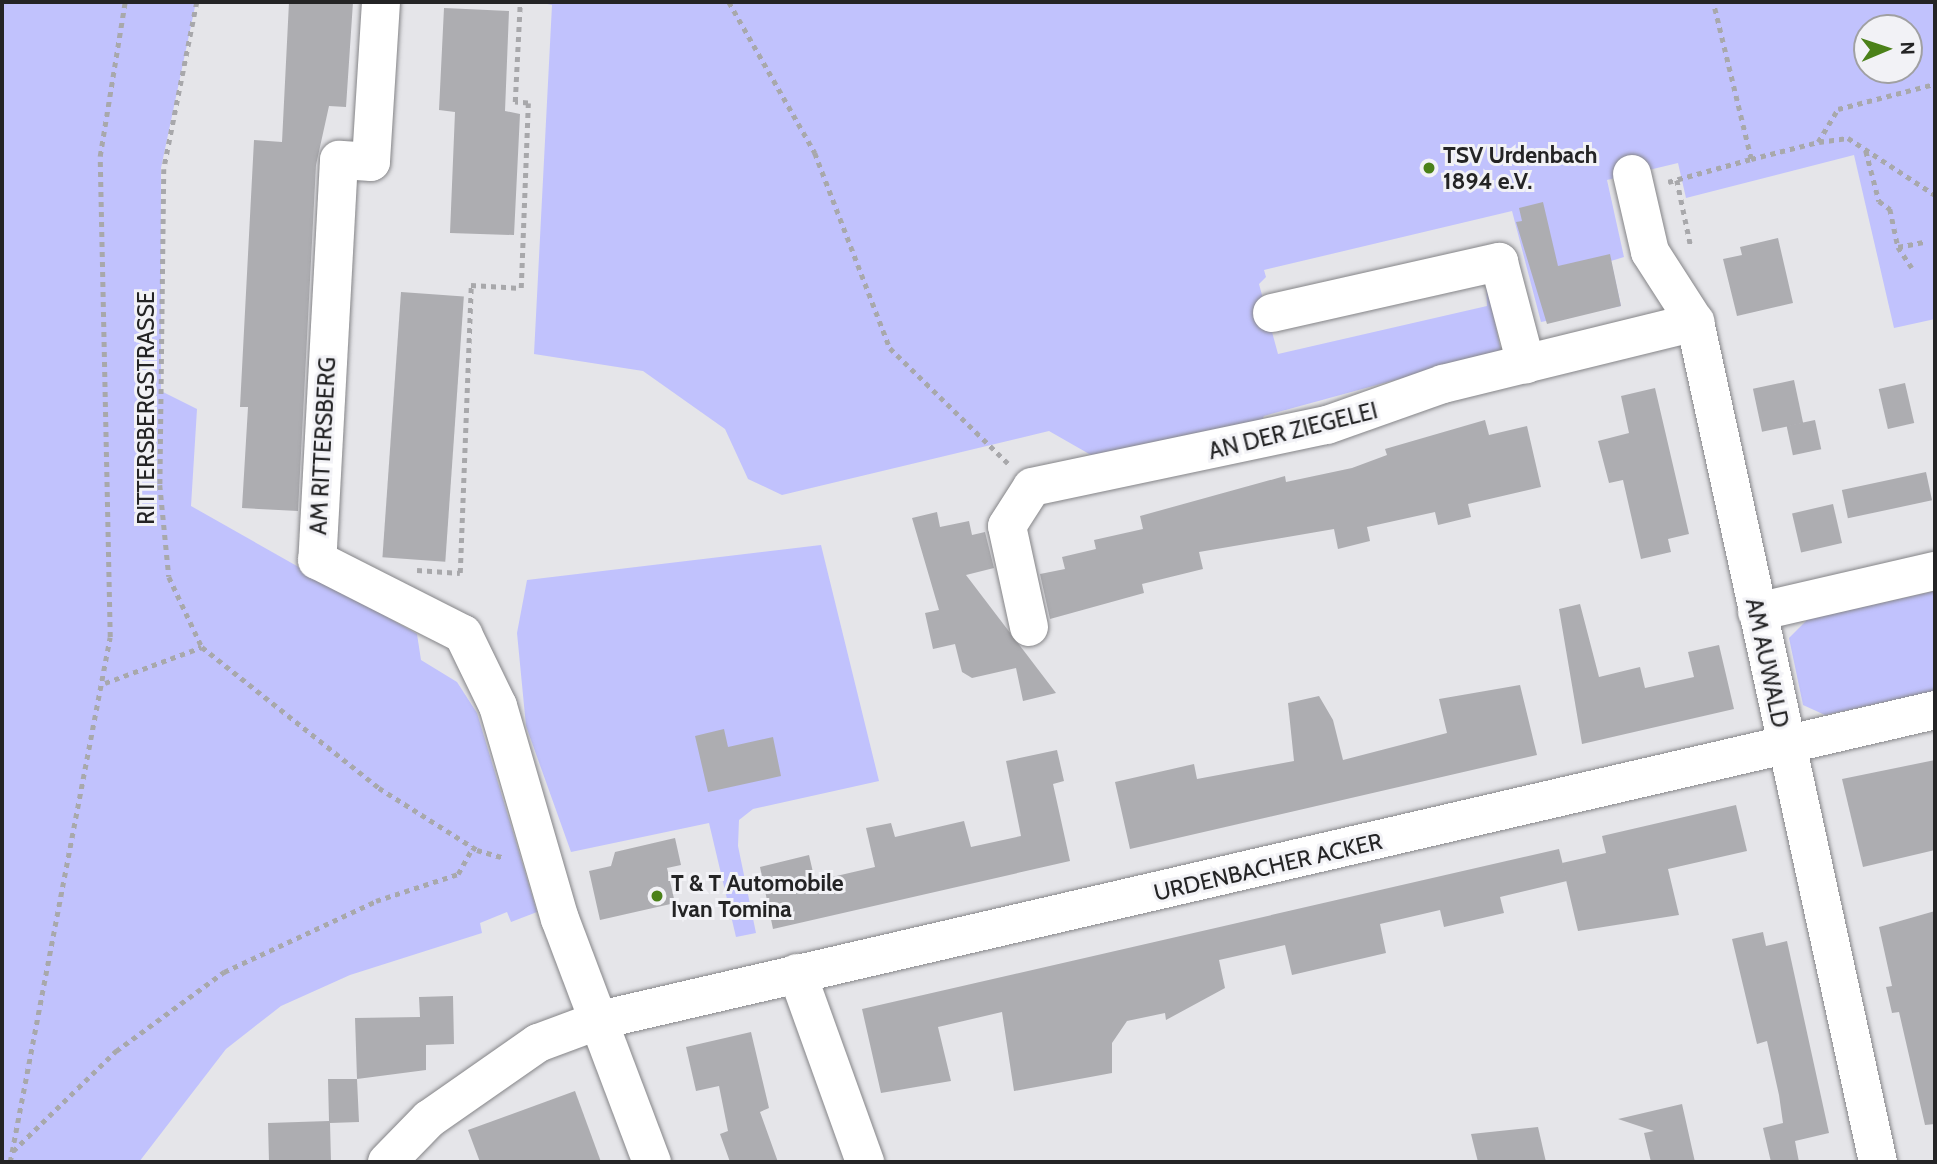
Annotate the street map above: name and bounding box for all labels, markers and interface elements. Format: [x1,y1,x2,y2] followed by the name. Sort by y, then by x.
[1853,14,1923,84] north arrow
[1896,41,1919,55] text: N
[1443,141,1597,195] place label: TSV Urdenbach 1894 e.V.
[1421,160,1437,176] marker: TSV Urdenbach 1894 e.V.
[132,291,160,525] street label: RITTERSBERGSTRASSE
[305,356,341,536] street label: AM RITTERSBERG
[1206,397,1380,465] street label: AN DER ZIEGELEI
[1740,596,1794,730] street label: AM AUWALD
[1151,827,1385,907] street label: URDENBACHER ACKER
[671,869,844,923] place label: T & T Automobile Ivan Tomina
[649,888,665,904] marker: T & T Automobile Ivan Tomina

